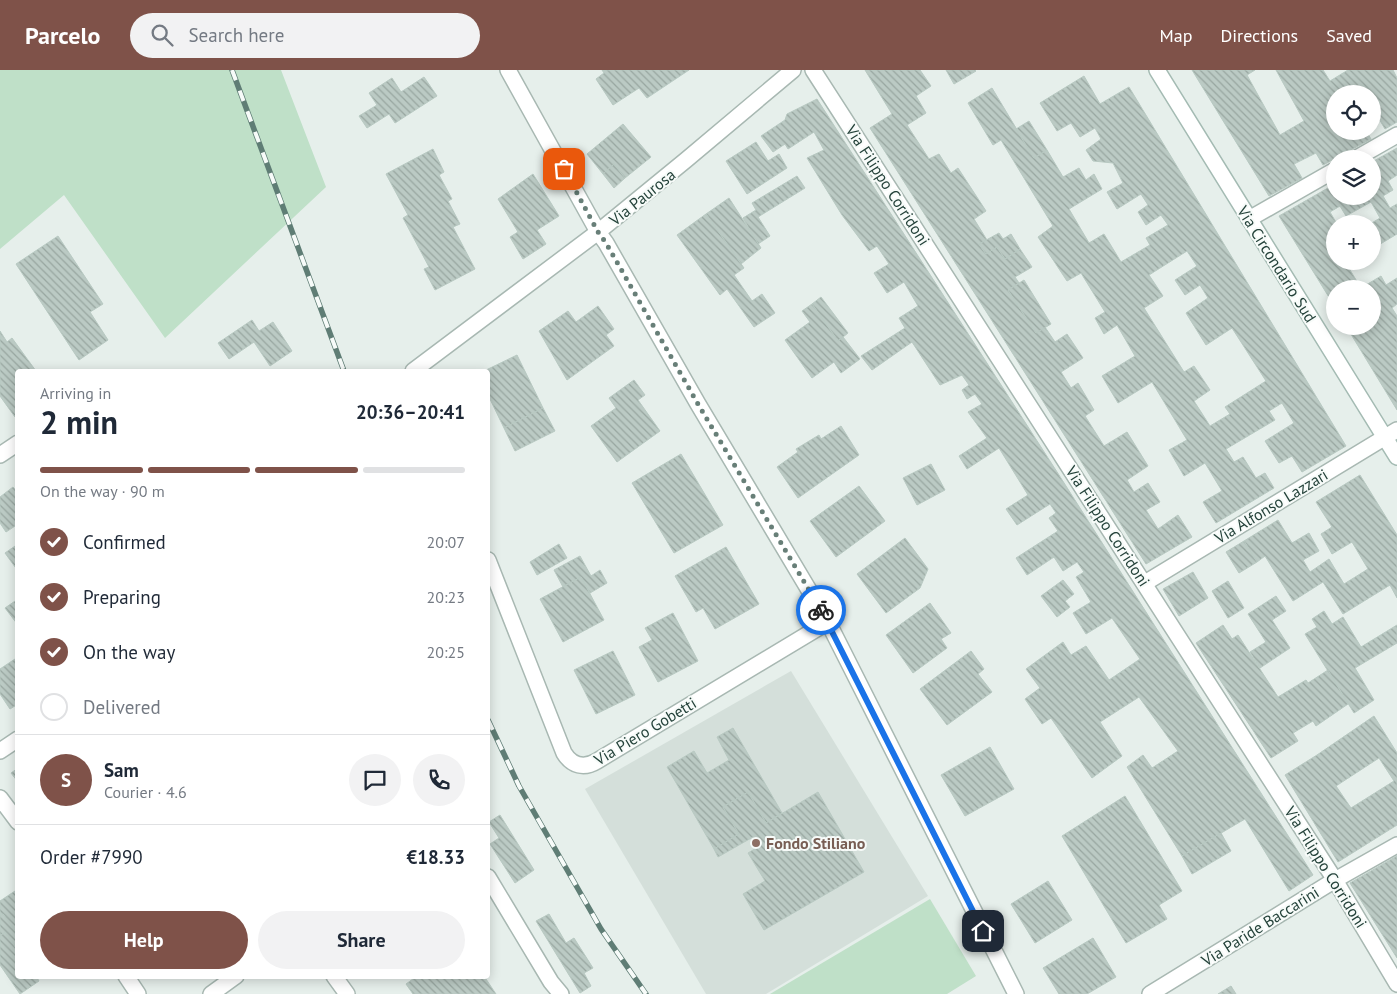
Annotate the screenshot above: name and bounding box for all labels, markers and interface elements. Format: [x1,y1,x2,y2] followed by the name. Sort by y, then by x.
[130,13,480,58] search box
[25,20,100,51] text: Parcelo
[148,21,176,49] icon: search
[188,23,284,47] text: Search here
[1160,24,1192,47] text: Map
[1220,24,1298,47] text: Directions
[1326,24,1372,47] text: Saved
[1326,85,1381,335] map controls
[1326,85,1381,140] button: locate
[841,120,934,249] street label: Via Filippo Corridoni
[543,148,585,190] pin
[1326,150,1381,205] button: layers
[550,155,578,183] icon: bag
[604,164,679,230] street label: Via Paurosa
[1233,201,1321,326] street label: Via Circondario Sud
[1326,215,1381,270] button: +
[1326,280,1381,335] button: −
[40,383,111,403] text: Arriving in
[356,400,465,424] text: 20:36–20:41
[40,401,118,443] text: 2 min
[1061,461,1154,590] street label: Via Filippo Corridoni
[1210,464,1331,548] street label: Via Alfonso Lazzari
[40,481,165,501] text: On the way · 90 m
[40,528,68,556] icon: check
[83,530,166,554] text: Confirmed
[427,532,465,552] text: 20:07
[40,583,68,611] icon: check
[83,585,161,609] text: Preparing
[796,585,846,635] courier
[427,587,465,607] text: 20:23
[807,596,835,624] icon: bike
[40,638,68,666] icon: check
[83,640,175,664] text: On the way
[427,642,465,662] text: 20:25
[589,693,700,770] street label: Via Piero Gobetti
[83,695,161,719] text: Delivered
[349,754,401,806] button: chat
[413,754,465,806] button: phone
[104,758,139,782] text: Sam
[61,768,71,792] text: S
[104,782,187,802] text: Courier · 4.6
[1280,802,1372,932] street label: Via Filippo Corridoni
[766,833,866,853] place label: Fondo Stiliano
[750,837,762,849] marker: Fondo Stiliano
[40,845,143,869] text: Order #7990
[406,845,465,869] text: €18.33
[1197,882,1322,971] street label: Via Paride Baccarini
[962,910,1004,952] pin
[40,911,248,969] button: Help
[258,911,465,969] button: Share
[969,917,997,945] icon: home

